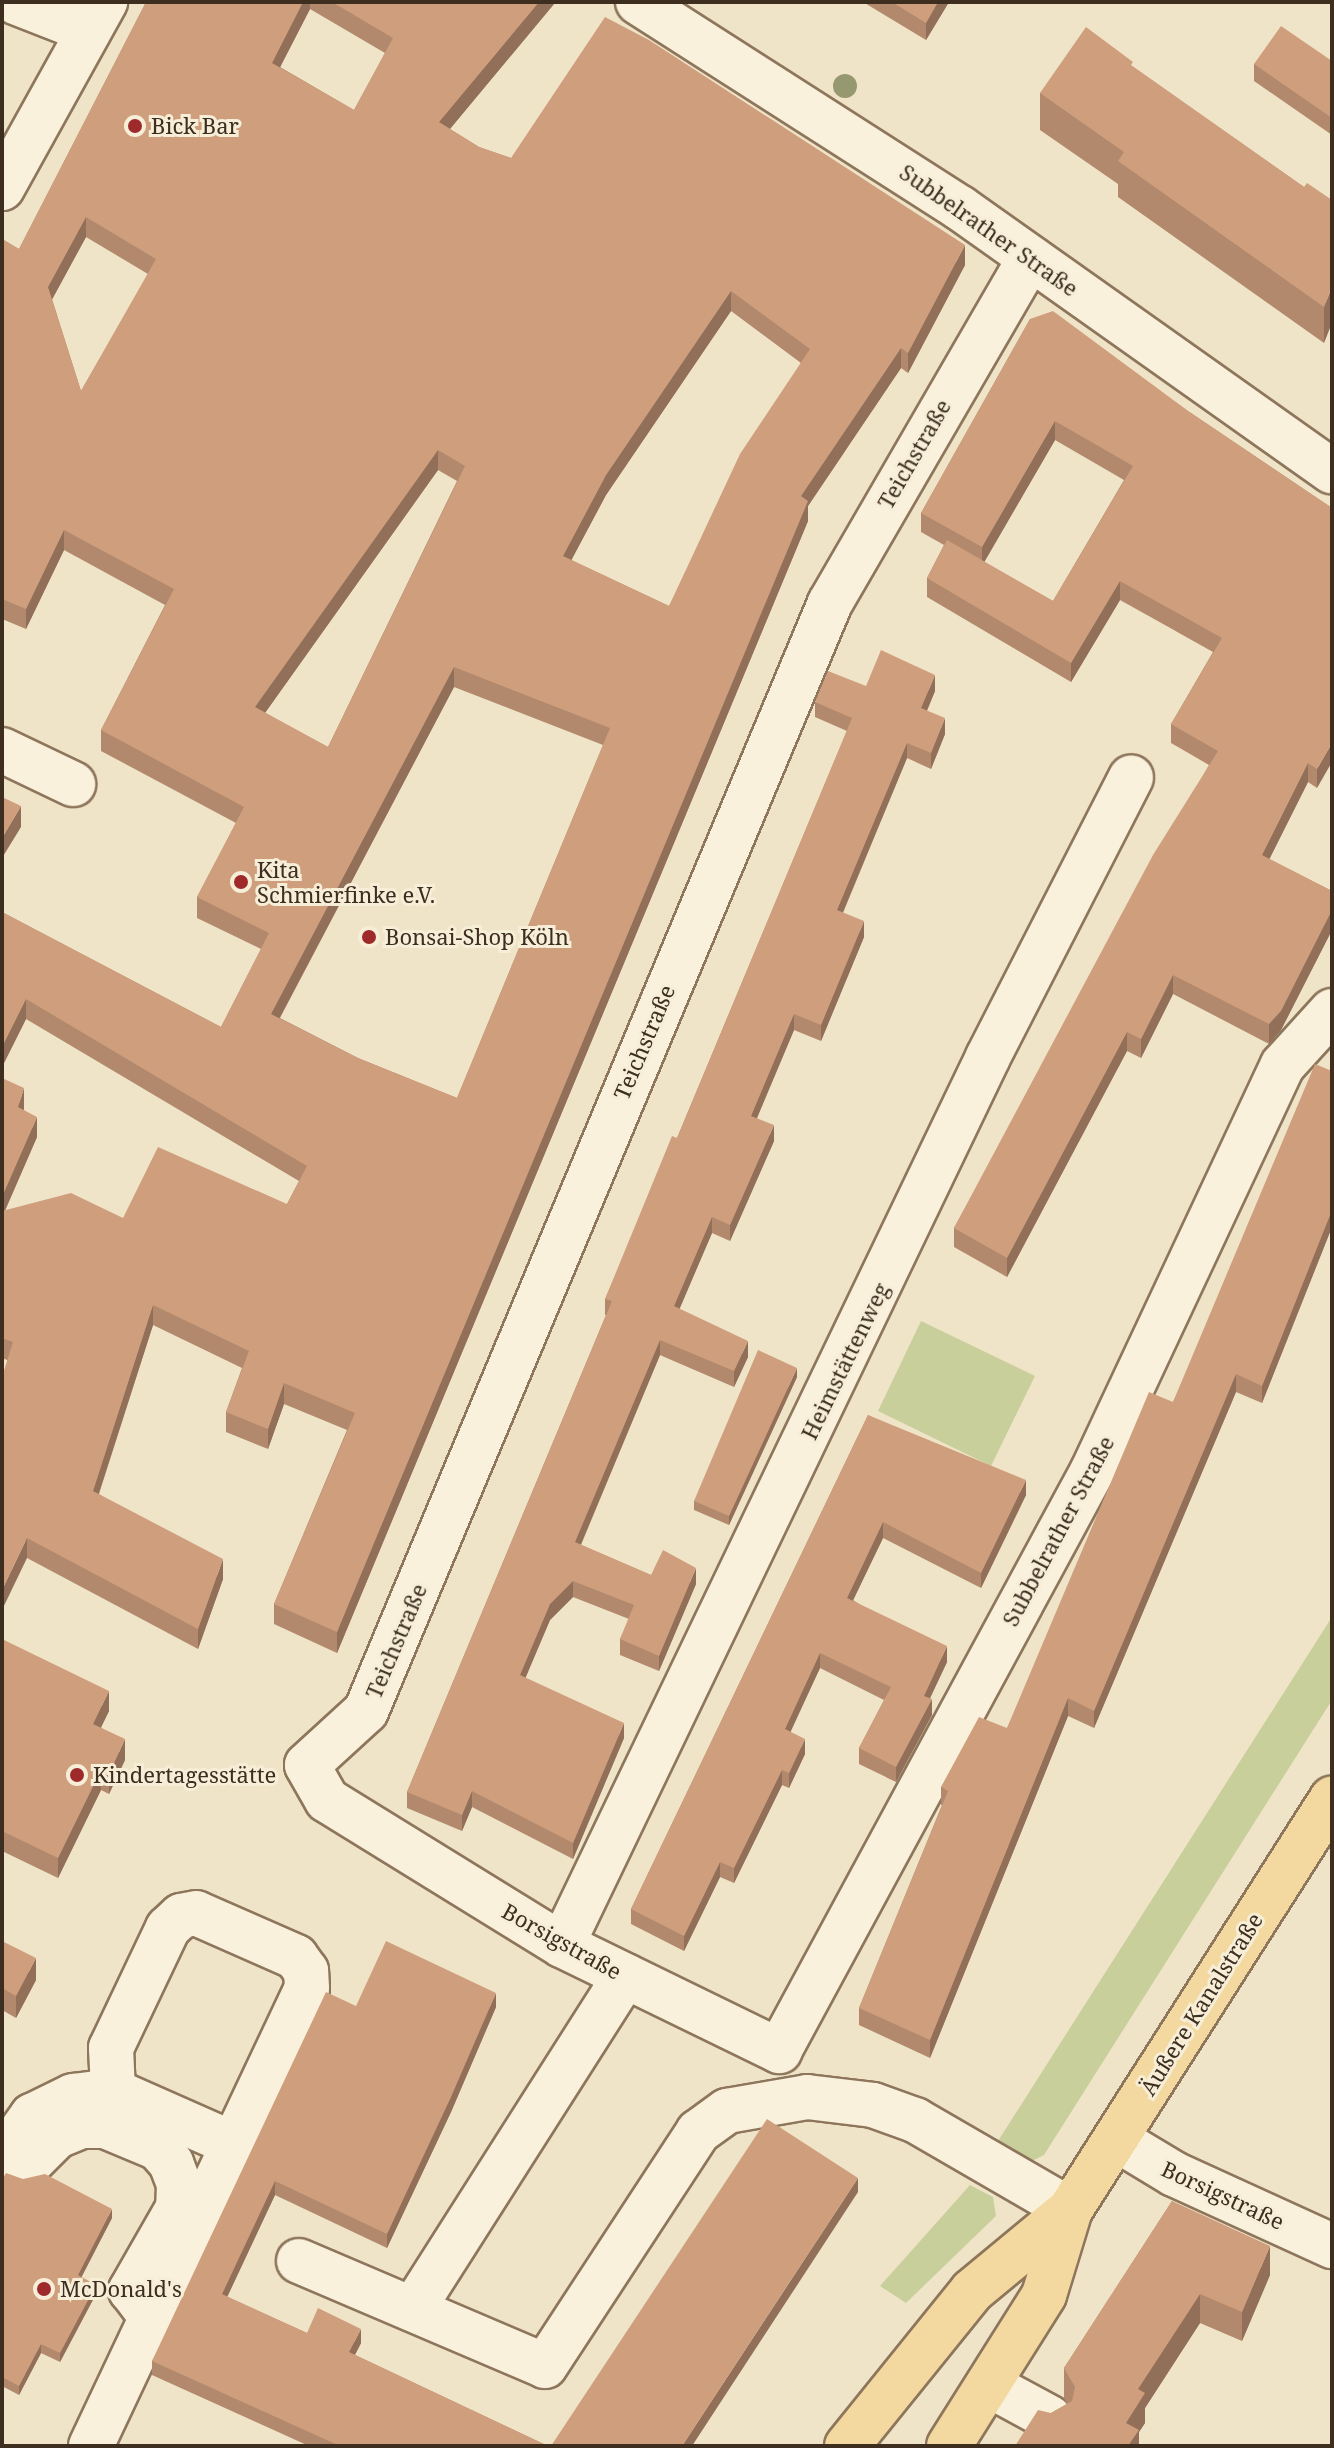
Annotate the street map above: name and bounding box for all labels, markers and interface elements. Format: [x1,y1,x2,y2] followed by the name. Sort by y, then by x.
[151,113,239,139] place label: Bick Bar
[126,117,144,135] marker: Bick Bar
[895,159,1083,301] street label: Subbelrather Straße
[872,395,956,513] street label: Teichstraße
[257,856,435,908] place label: Kita Schmierfinke e.V.
[232,873,250,891] marker: Kita Schmierfinke e.V.
[385,924,569,950] place label: Bonsai-Shop Köln
[360,928,378,946] marker: Bonsai-Shop Köln
[608,981,680,1103] street label: Teichstraße
[796,1278,894,1444] street label: Heimstättenweg
[997,1431,1119,1631] street label: Subbelrather Straße
[360,1580,432,1702] street label: Teichstraße
[93,1762,276,1788] place label: Kindertagesstätte
[68,1766,86,1784] marker: Kindertagesstätte
[498,1897,626,1985] street label: Borsigstraße
[1134,1908,1268,2100] street label: Äußere Kanalstraße
[1158,2155,1288,2235] street label: Borsigstraße
[60,2276,182,2302] place label: McDonald's
[35,2280,53,2298] marker: McDonald's

